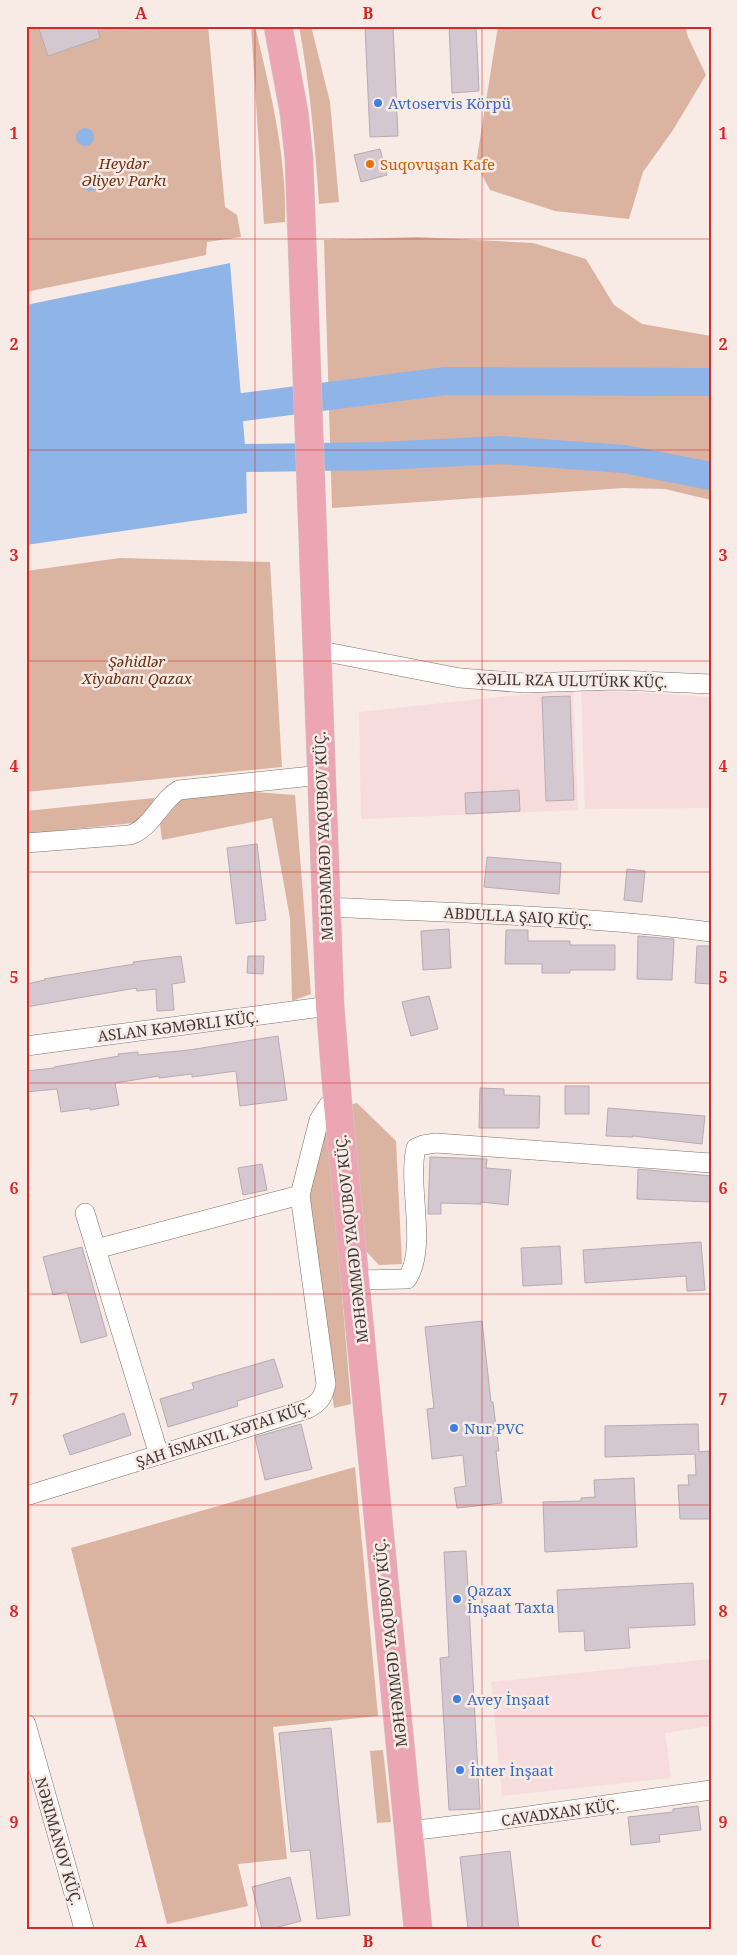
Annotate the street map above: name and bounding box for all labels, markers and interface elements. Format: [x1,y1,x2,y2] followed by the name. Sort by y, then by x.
[135,2,148,24] text: A
[363,2,374,24] text: B
[591,2,602,24] text: C
[388,93,511,113] place label: Avtoservis Körpü
[372,97,384,109] marker: Avtoservis Körpü
[9,122,19,144] text: 1
[718,122,728,144] text: 1
[82,153,167,190] park label: Heydər Əliyev Parkı
[380,154,495,174] place label: Suqovuşan Kafe
[364,158,376,170] marker: Suqovuşan Kafe
[9,333,19,355] text: 2
[718,333,728,355] text: 2
[9,544,19,566] text: 3
[718,544,728,566] text: 3
[81,651,193,688] park label: Şəhidlər Xiyabanı Qazax
[476,668,668,692] street label: XƏLIL RZA ULUTÜRK KÜÇ.
[309,731,337,941] street label: MƏHƏMMƏD YAQUBOV KÜÇ.
[9,755,19,777] text: 4
[718,755,728,777] text: 4
[443,902,593,930] street label: ABDULLA ŞAIQ KÜÇ.
[9,966,19,988] text: 5
[718,966,728,988] text: 5
[96,1006,260,1046] street label: ASLAN KƏMƏRLI KÜÇ.
[330,1134,372,1344] street label: MƏHƏMMƏD YAQUBOV KÜÇ.
[9,1177,19,1199] text: 6
[718,1177,728,1199] text: 6
[9,1388,19,1410] text: 7
[718,1388,728,1410] text: 7
[133,1396,313,1472] street label: ŞAH İSMAYIL XƏTAI KÜÇ.
[464,1418,524,1438] place label: Nur PVC
[448,1422,460,1434] marker: Nur PVC
[369,1538,411,1748] street label: MƏHƏMMƏD YAQUBOV KÜÇ.
[467,1580,555,1617] place label: Qazax İnşaat Taxta
[451,1593,463,1605] marker: Qazax İnşaat Taxta
[9,1600,19,1622] text: 8
[718,1600,728,1622] text: 8
[467,1689,550,1709] place label: Avey İnşaat
[451,1693,463,1705] marker: Avey İnşaat
[470,1760,554,1780] place label: İnter İnşaat
[454,1764,466,1776] marker: İnter İnşaat
[31,1775,87,1907] street label: NƏRIMANOV KÜÇ.
[500,1794,620,1830] street label: CAVADXAN KÜÇ.
[9,1811,19,1833] text: 9
[718,1811,728,1833] text: 9
[135,1930,148,1952] text: A
[363,1930,374,1952] text: B
[591,1930,602,1952] text: C

